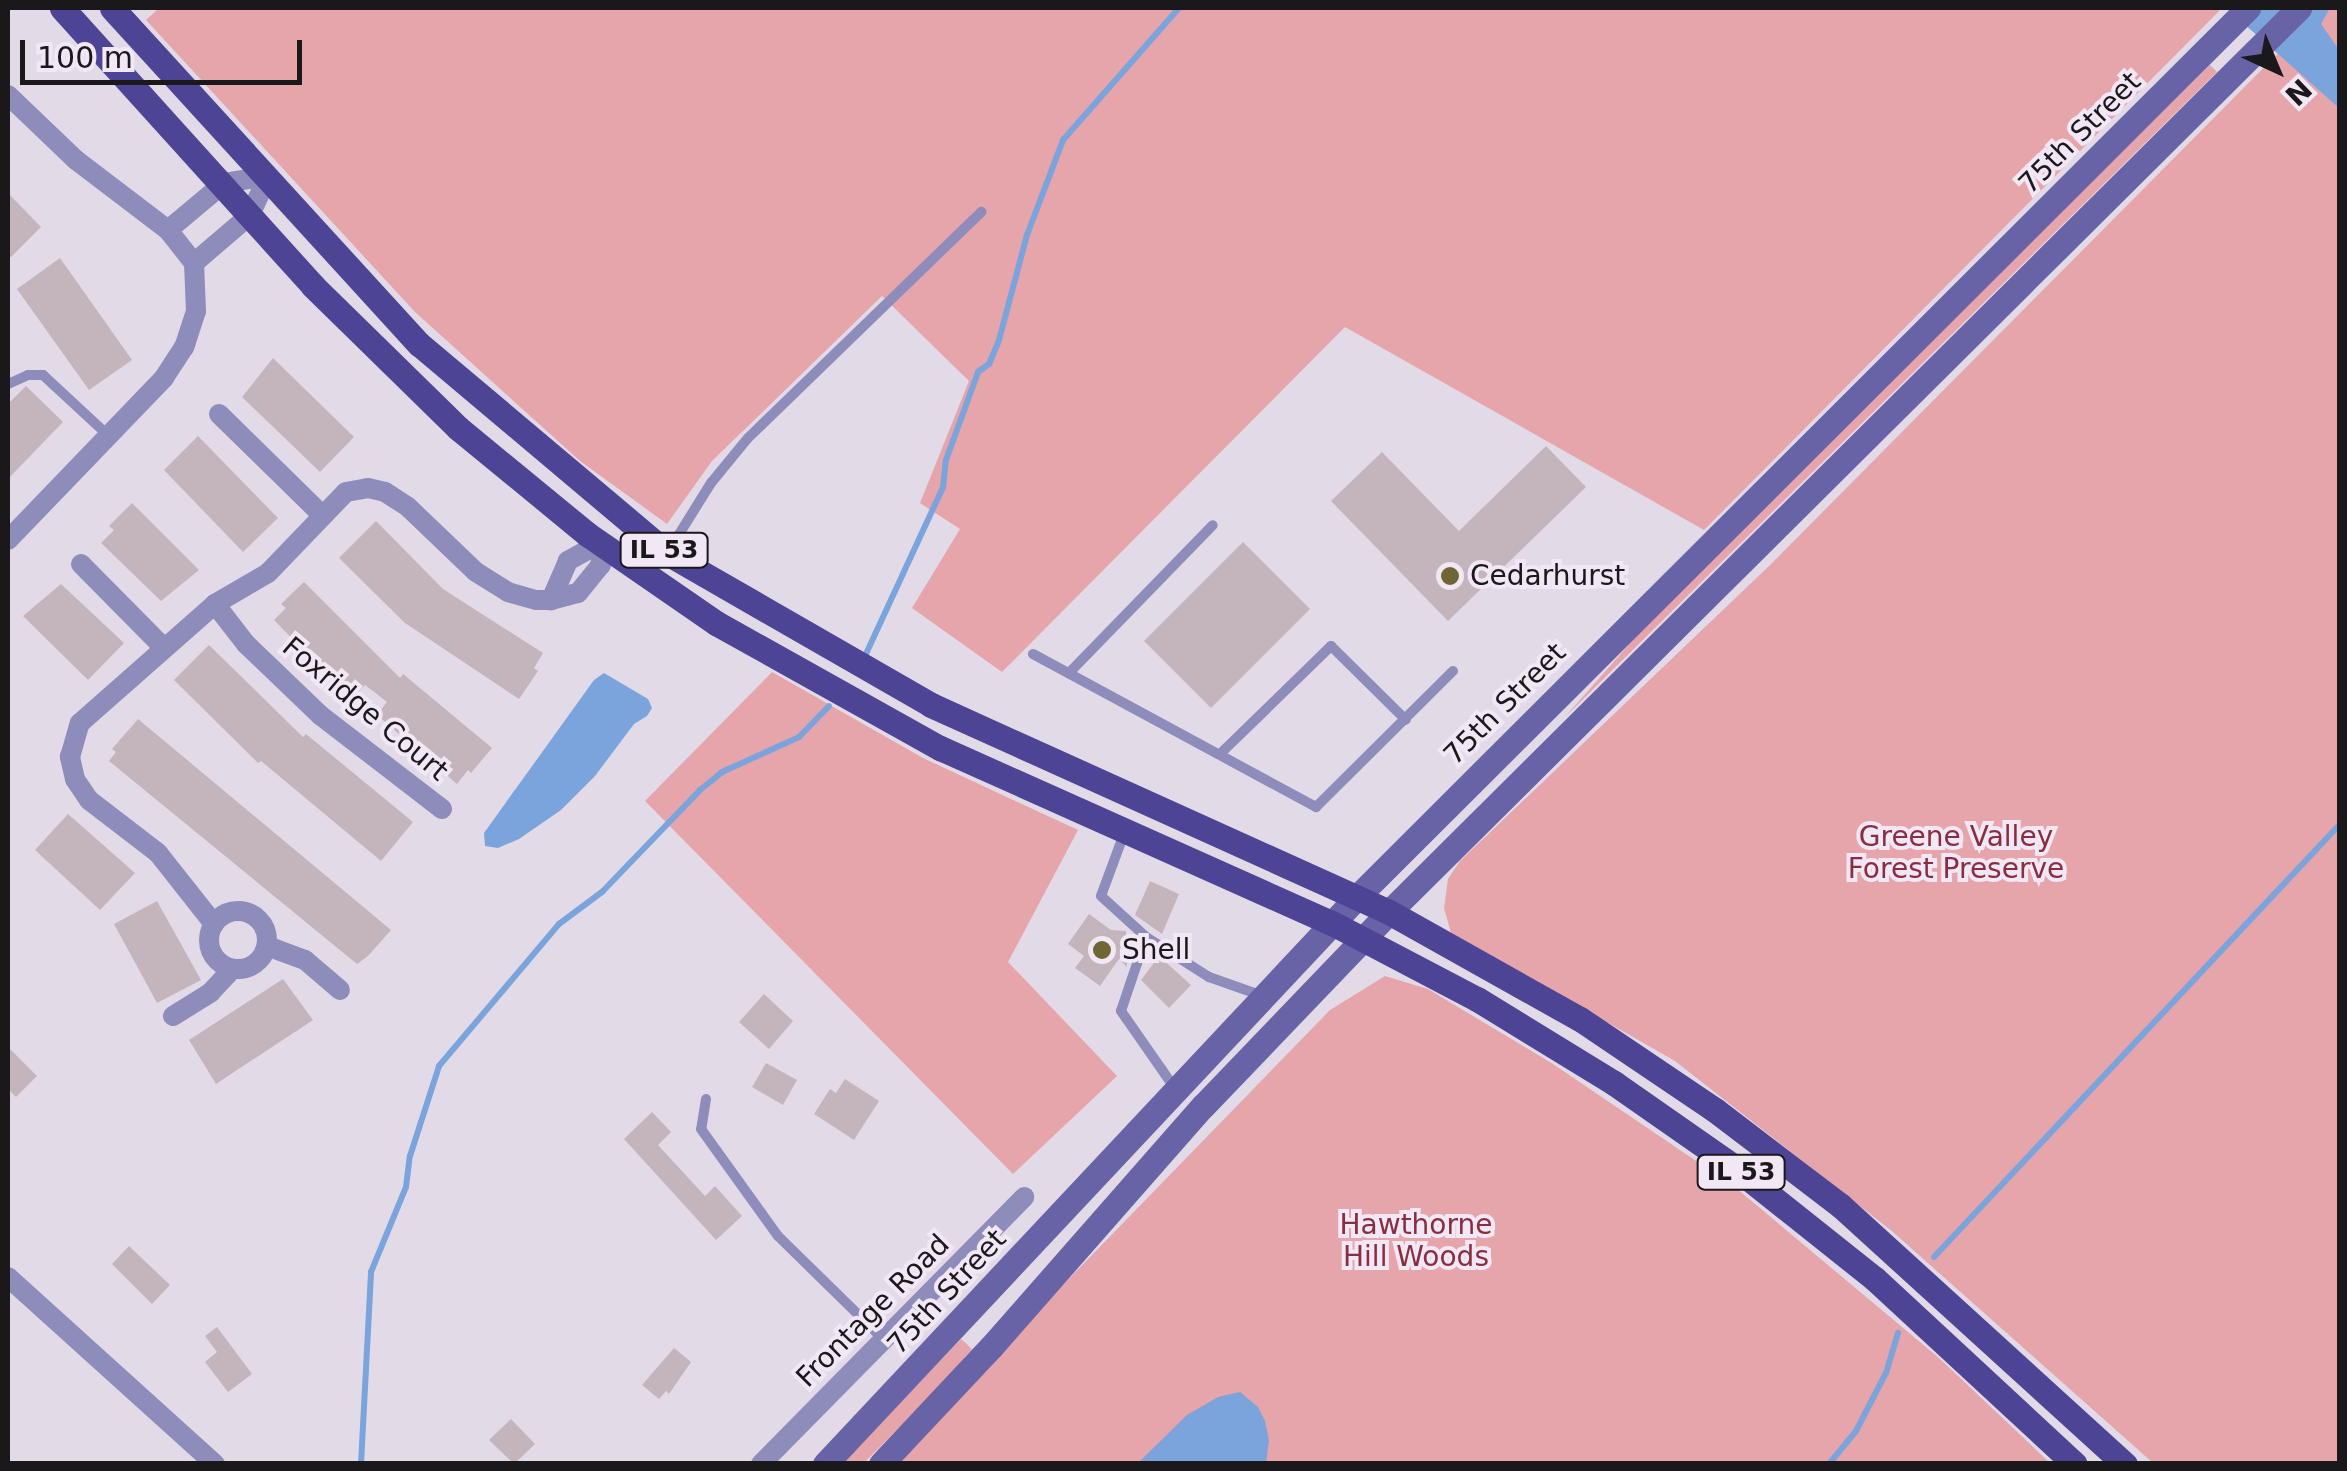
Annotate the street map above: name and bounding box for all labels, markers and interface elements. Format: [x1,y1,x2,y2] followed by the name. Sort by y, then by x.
[25,20,308,82] scale bar
[2227,20,2327,120] north arrow
[37,40,133,75] text: 100 m
[2012,65,2148,201] street label: 75th Street
[2278,72,2318,112] text: N
[619,530,709,570] road number: IL 53
[1470,559,1625,593] place label: Cedarhurst
[1439,565,1461,587] marker: Cedarhurst
[275,630,455,788] street label: Foxridge Court
[1437,636,1573,772] street label: 75th Street
[1848,820,2064,886] park label: Greene Valley Forest Preserve
[1122,933,1190,967] place label: Shell
[1091,939,1113,961] marker: Shell
[1696,1152,1786,1192] road number: IL 53
[1340,1208,1492,1274] park label: Hawthorne Hill Woods
[881,1223,1013,1361] street label: 75th Street
[790,1228,956,1394] street label: Frontage Road

